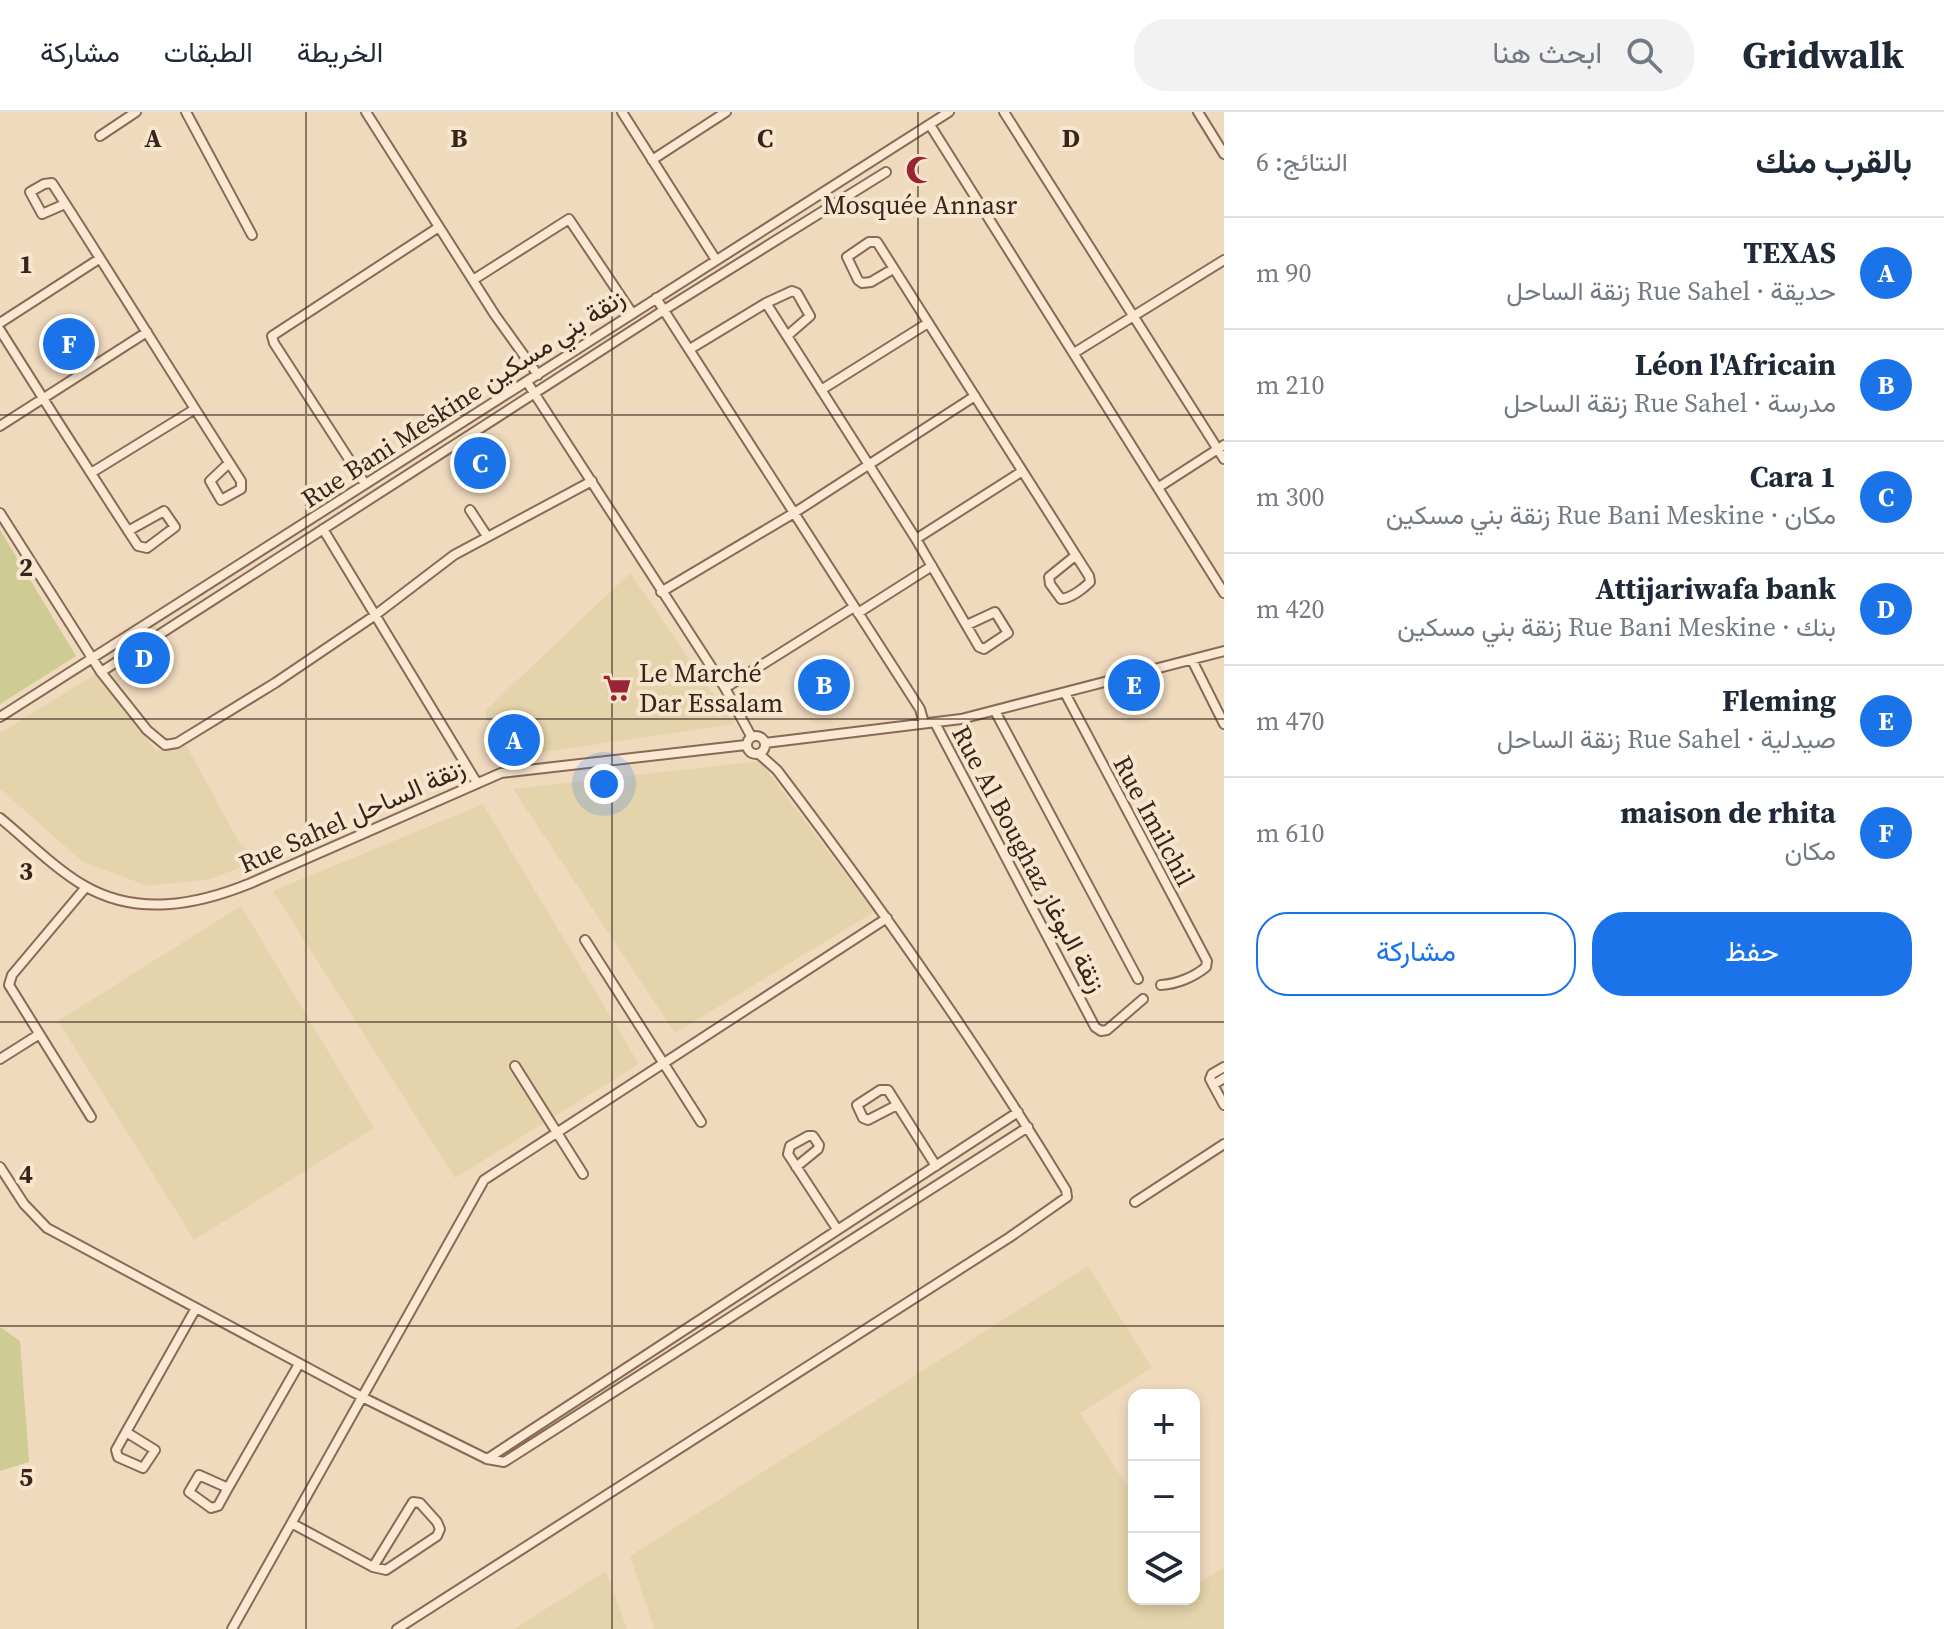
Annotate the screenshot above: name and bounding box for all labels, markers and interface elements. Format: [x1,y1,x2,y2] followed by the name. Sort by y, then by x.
[1134,19,1694,91] search box
[1742,29,1904,81] text: Gridwalk
[1492,32,1602,73] text: ابحث هنا
[40,33,120,71] text: مشاركة
[164,33,253,71] text: الطبقات
[297,33,383,71] text: الخريطة
[1622,33,1666,77] icon: search
[144,120,162,156] text: A
[451,120,468,156] text: B
[757,120,773,156] text: C
[1062,120,1080,156] text: D
[1755,138,1912,184] text: بالقرب منك
[1256,144,1348,180] text: النتائج: 6
[905,155,935,185] mosque icon: Mosquée Annasr
[823,187,1017,223] place label: Mosquée Annasr
[1743,232,1836,273] text: TEXAS
[19,246,33,282] text: 1
[1256,255,1312,291] text: 90 m
[1877,255,1895,291] text: A
[1506,273,1836,309] text: حديقة · Rue Sahel زنقة الساحل
[294,280,633,519] street label: Rue Bani Meskine زنقة بني مسكين
[43,314,95,374] pin: F
[1635,344,1836,385] text: Léon l'Africain
[1256,367,1325,403] text: 210 m
[1878,367,1894,403] text: B
[1504,385,1836,421] text: مدرسة · Rue Sahel زنقة الساحل
[454,433,506,493] pin: C
[1750,456,1836,497] text: Cara 1
[1256,479,1325,515] text: 300 m
[1878,479,1894,515] text: C
[1386,497,1836,533] text: مكان · Rue Bani Meskine زنقة بني مسكين
[19,549,33,585] text: 2
[1595,568,1836,609] text: Attijariwafa bank
[1256,591,1325,627] text: 420 m
[1877,591,1895,627] text: D
[1397,609,1836,645] text: بنك · Rue Bani Meskine زنقة بني مسكين
[118,628,170,688] pin: D
[639,655,783,721] place label: Le Marché Dar Essalam
[798,655,850,715] pin: B
[1108,655,1160,715] pin: E
[602,673,632,703] supermarket icon: Le Marché Dar Essalam
[1722,680,1836,721] text: Fleming
[1256,703,1325,739] text: 470 m
[1878,703,1894,739] text: E
[488,710,540,770] pin: A
[943,719,1115,999] street label: Rue Al Boughaz زنقة البوغاز
[1497,721,1836,757] text: صيدلية · Rue Sahel زنقة الساحل
[1105,749,1204,893] street label: Rue Imilchil
[233,750,471,882] street label: Rue Sahel زنقة الساحل
[584,764,624,804] your location
[1620,792,1836,833] text: maison de rhita
[1256,815,1325,851] text: 610 m
[1878,815,1894,851] text: F
[1784,833,1836,869] text: مكان
[19,853,33,889] text: 3
[1256,912,1576,996] button: مشاركة
[1592,912,1912,996] button: حفظ
[19,1156,33,1192] text: 4
[1128,1389,1200,1605] map controls
[1128,1389,1200,1461] button: +
[19,1459,33,1495] text: 5
[1128,1461,1200,1533] button: −
[1128,1533,1200,1605] button: layers

